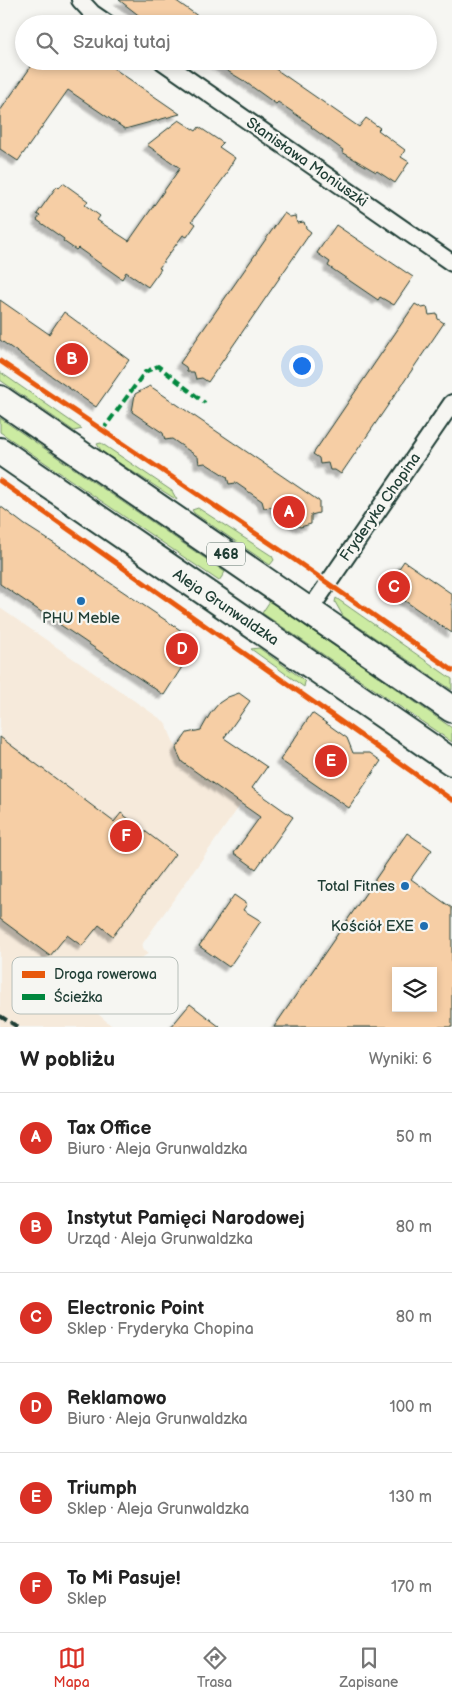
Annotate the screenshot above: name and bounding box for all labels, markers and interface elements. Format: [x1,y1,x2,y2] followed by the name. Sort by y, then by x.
[15,15,437,70] search box
[33,29,61,57] icon: search
[73,31,170,54] text: Szukaj tutaj
[242,113,371,211] street label: Stanisława Moniuszki
[56,340,88,378] pin: B
[289,353,315,379] your location
[336,449,425,565] street label: Fryderyka Chopina
[273,493,305,531] pin: A
[207,542,245,566] road number: 468
[169,565,282,650] street label: Aleja Grunwaldzka
[378,568,410,606] pin: C
[75,595,87,607] marker: PHU Meble
[42,609,120,628] place label: PHU Meble
[166,630,198,668] pin: D
[315,742,347,780] pin: E
[110,817,142,855] pin: F
[317,877,396,896] place label: Total Fitnes
[399,880,411,892] marker: Total Fitnes
[331,917,414,936] place label: Kościół EXE
[418,920,430,932] marker: Kościół EXE
[12,957,178,1014] legend
[54,966,157,983] text: Droga rowerowa
[392,967,437,1012] map controls
[392,967,437,1012] button: layers
[54,988,103,1006] text: Ścieżka
[20,1047,115,1072] text: W pobliżu
[369,1050,432,1069] text: Wyniki: 6
[67,1117,151,1140] text: Tax Office
[31,1128,41,1147] text: A
[396,1128,432,1147] text: 50 m
[67,1140,248,1159] text: Biuro · Aleja Grunwaldzka
[67,1207,305,1230] text: Instytut Pamięci Narodowej
[30,1218,42,1237] text: B
[396,1218,432,1237] text: 80 m
[67,1230,253,1249] text: Urząd · Aleja Grunwaldzka
[67,1297,204,1320] text: Electronic Point
[30,1308,42,1327] text: C
[396,1308,432,1327] text: 80 m
[67,1320,254,1339] text: Sklep · Fryderyka Chopina
[67,1387,167,1410] text: Reklamowo
[30,1398,42,1417] text: D
[389,1398,432,1417] text: 100 m
[67,1410,248,1429] text: Biuro · Aleja Grunwaldzka
[67,1477,137,1500] text: Triumph
[31,1488,41,1507] text: E
[389,1488,432,1507] text: 130 m
[67,1500,249,1519] text: Sklep · Aleja Grunwaldzka
[67,1567,181,1590] text: To Mi Pasuje!
[31,1578,41,1597] text: F
[391,1578,432,1597] text: 170 m
[67,1590,107,1609] text: Sklep
[54,1644,90,1691] tab: Mapa
[197,1644,232,1691] tab: Trasa
[339,1644,398,1691] tab: Zapisane

